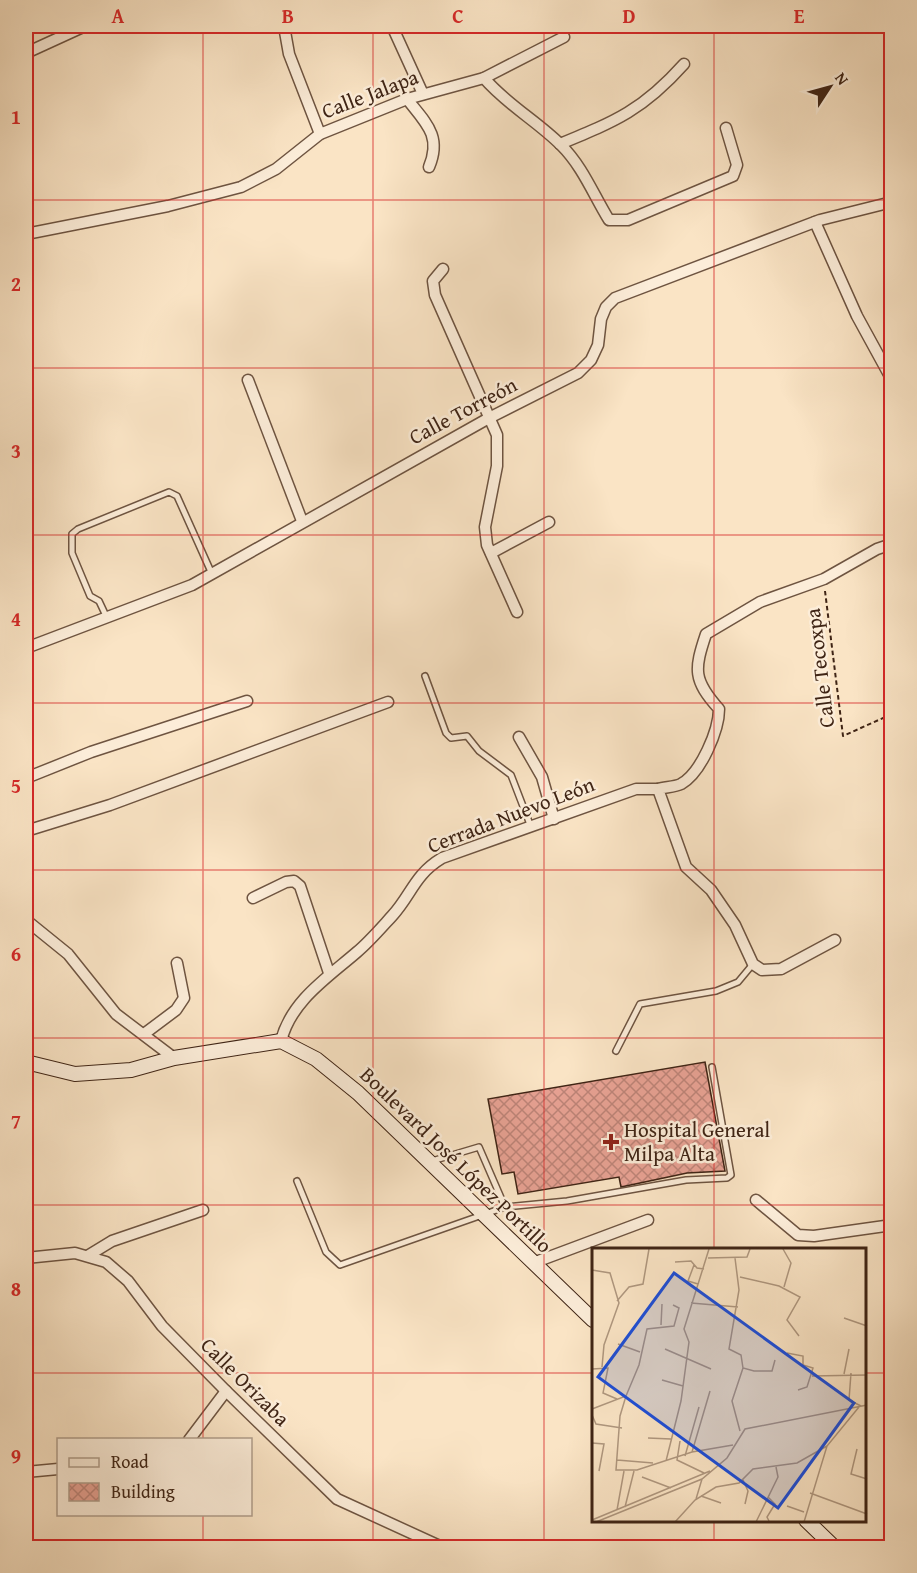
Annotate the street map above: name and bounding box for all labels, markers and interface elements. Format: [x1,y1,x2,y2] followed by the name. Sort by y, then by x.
[112,1,125,30] text: A
[282,1,294,30] text: B
[452,1,464,30] text: C
[622,1,636,30] text: D
[794,1,805,30] text: E
[800,57,860,117] north arrow
[317,61,423,126] street label: Calle Jalapa
[829,67,855,90] text: N
[11,102,21,131] text: 1
[11,269,21,298] text: 2
[403,369,523,452] street label: Calle Torreón
[11,436,21,465] text: 3
[11,604,21,633] text: 4
[797,607,842,729] street label: Calle Tecoxpa
[423,768,599,861] street label: Cerrada Nuevo León
[11,771,21,800] text: 5
[11,939,21,968] text: 6
[353,1059,559,1260] street label: Boulevard José López Portillo
[11,1106,21,1135] text: 7
[624,1114,770,1169] place label: Hospital General Milpa Alta
[602,1133,620,1151] marker: Hospital General Milpa Alta
[592,1248,866,1522] inset map
[11,1274,21,1303] text: 8
[194,1330,297,1433] street label: Calle Orizaba
[57,1438,252,1516] legend
[11,1441,21,1470] text: 9
[111,1448,149,1475] text: Road
[111,1478,175,1505] text: Building

